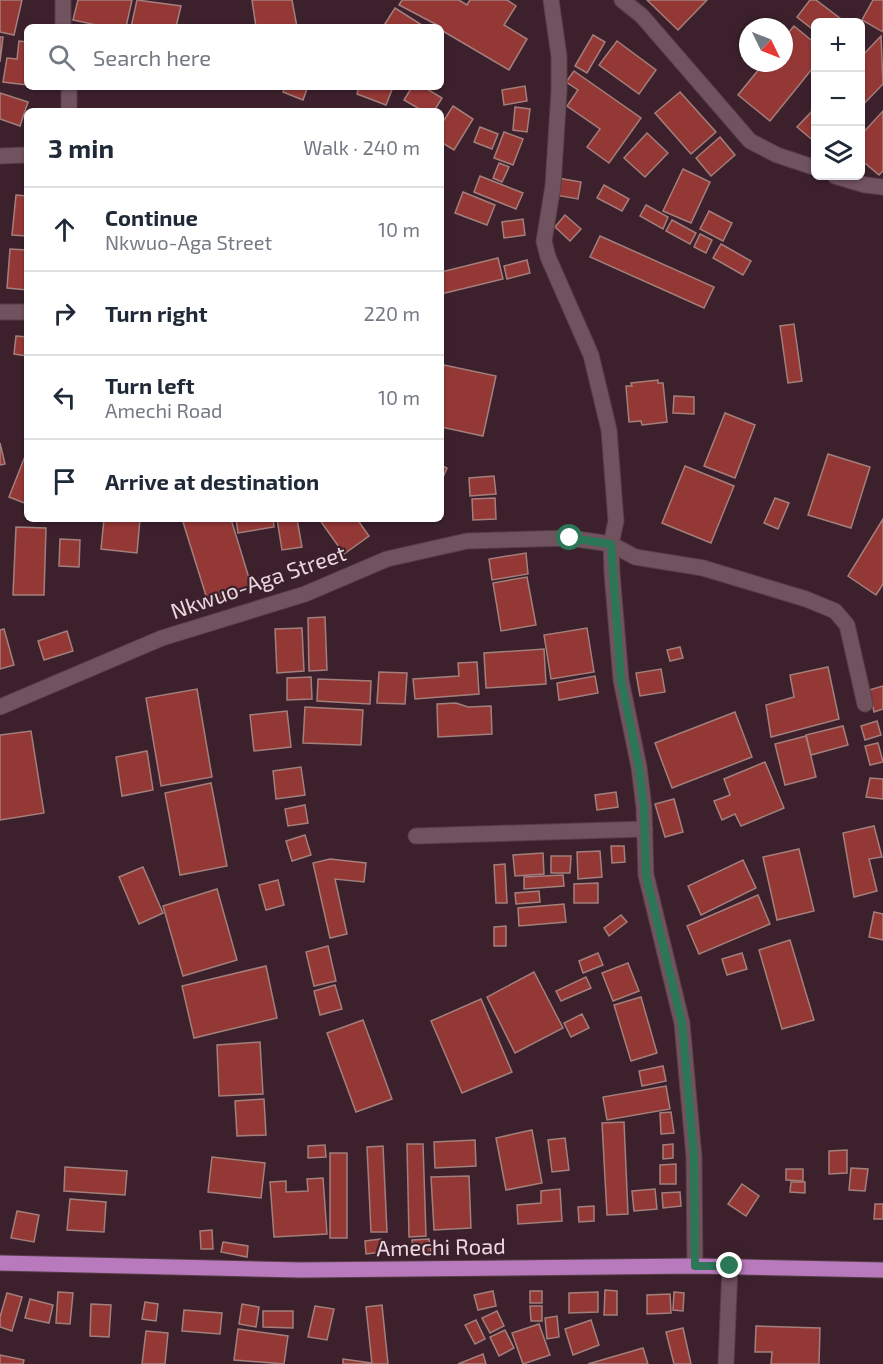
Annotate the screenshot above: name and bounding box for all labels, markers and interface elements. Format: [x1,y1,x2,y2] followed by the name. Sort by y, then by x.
[739,18,793,72] north arrow
[811,18,865,180] map controls
[811,18,865,72] button: +
[24,24,444,90] search box
[45,41,78,74] icon: search
[93,44,211,70] text: Search here
[811,72,865,126] button: −
[811,126,865,180] button: layers
[48,132,114,163] text: 3 min
[303,135,420,159] text: Walk · 240 m
[105,204,198,230] text: Continue
[48,213,81,246] icon: ahead
[378,217,420,241] text: 10 m
[105,230,272,254] text: Nkwuo-Aga Street
[48,297,81,330] icon: right
[105,300,207,326] text: Turn right
[363,301,420,325] text: 220 m
[105,372,194,398] text: Turn left
[48,381,81,414] icon: left
[378,385,420,409] text: 10 m
[105,398,223,422] text: Amechi Road
[48,465,81,498] icon: arrive
[105,468,319,494] text: Arrive at destination
[556,524,582,550] route start
[167,539,349,623] street label: Nkwuo-Aga Street
[376,1232,506,1260] street label: Amechi Road
[716,1252,742,1278] route end

